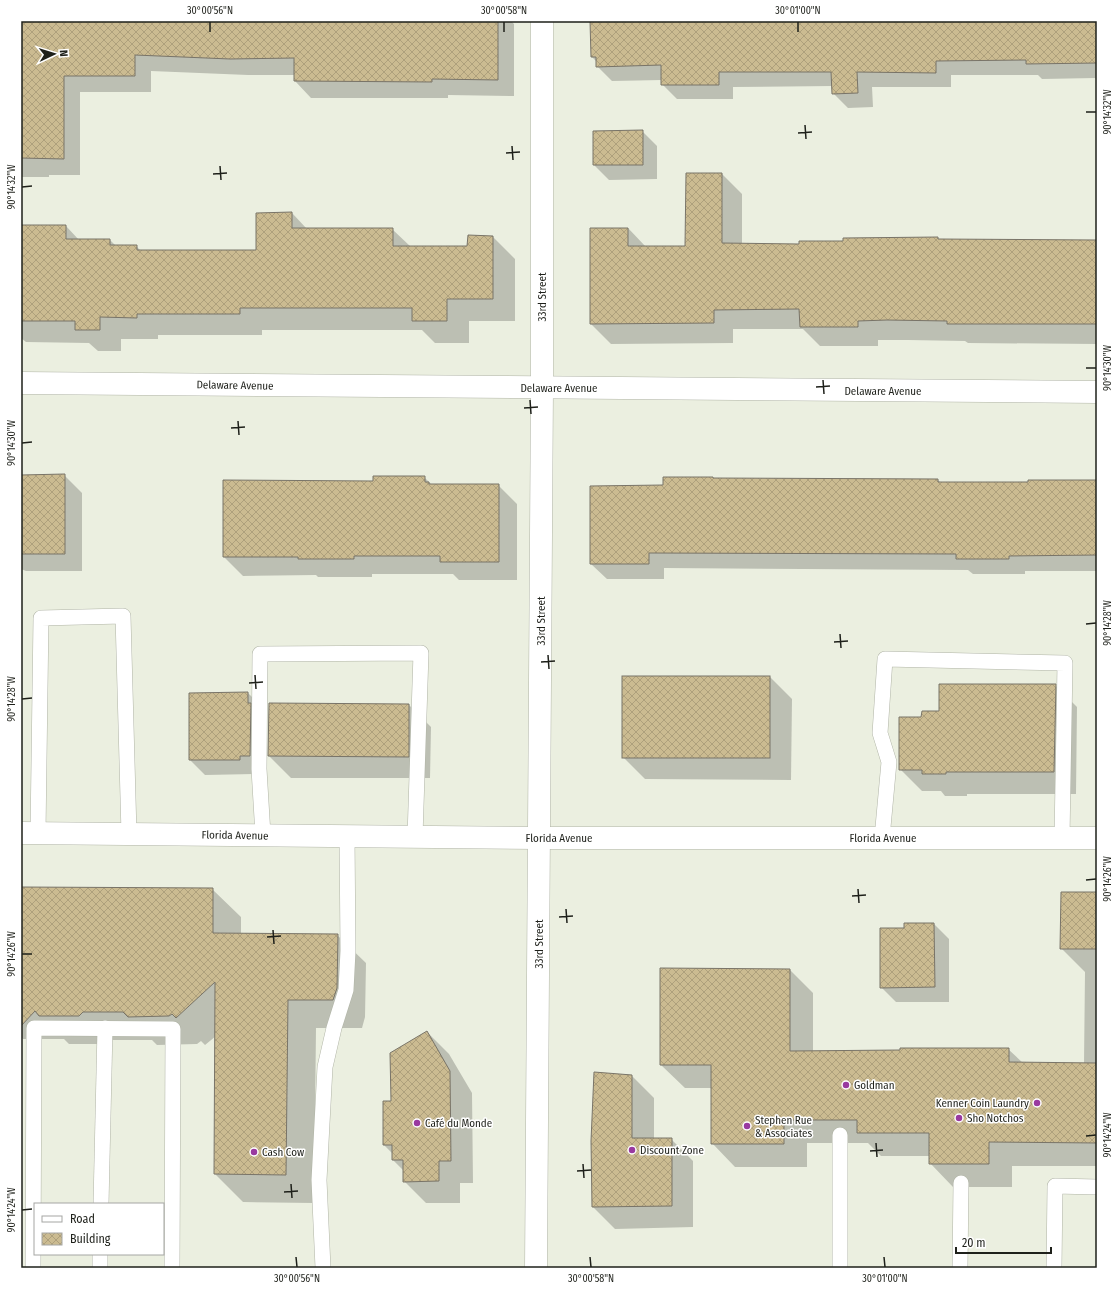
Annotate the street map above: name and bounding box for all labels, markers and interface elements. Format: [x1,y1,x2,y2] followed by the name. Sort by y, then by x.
[187,5,233,17] text: 30°00'56"N
[481,5,527,17] text: 30°00'58"N
[775,5,821,17] text: 30°01'00"N
[34,34,74,74] north arrow
[57,50,70,57] text: N
[1102,89,1114,135] text: 90°14'32"W
[6,164,18,210] text: 90°14'32"W
[536,272,549,321] street label: 33rd Street
[1102,345,1114,391] text: 90°14'30"W
[196,378,274,393] street label: Delaware Avenue
[520,382,598,395] street label: Delaware Avenue
[844,385,922,398] street label: Delaware Avenue
[6,420,18,466] text: 90°14'30"W
[535,596,548,645] street label: 33rd Street
[1102,600,1114,646] text: 90°14'28"W
[6,676,18,722] text: 90°14'28"W
[201,828,269,843] street label: Florida Avenue
[526,832,592,845] street label: Florida Avenue
[850,832,916,845] street label: Florida Avenue
[1102,856,1114,902] text: 90°14'26"W
[533,919,546,968] street label: 33rd Street
[6,931,18,977] text: 90°14'26"W
[854,1079,894,1092] place label: Goldman
[841,1080,851,1090] marker: Goldman
[936,1097,1029,1110] place label: Kenner Coin Laundry
[1032,1098,1042,1108] marker: Kenner Coin Laundry
[967,1112,1024,1125] place label: Sho Notchos
[1102,1112,1114,1157] text: 90°14'24"W
[954,1113,964,1123] marker: Sho Notchos
[755,1114,812,1140] place label: Stephen Rue & Associates
[425,1117,492,1130] place label: Café du Monde
[412,1118,422,1128] marker: Café du Monde
[742,1121,752,1131] marker: Stephen Rue & Associates
[640,1144,704,1157] place label: Discount Zone
[627,1145,637,1155] marker: Discount Zone
[262,1146,304,1159] place label: Cash Cow
[249,1147,259,1157] marker: Cash Cow
[6,1187,18,1232] text: 90°14'24"W
[34,1203,164,1255] legend
[70,1212,95,1226] text: Road
[956,1229,1051,1255] scale bar
[70,1232,111,1246] text: Building
[962,1236,986,1250] text: 20 m
[274,1273,320,1285] text: 30°00'56"N
[568,1273,614,1285] text: 30°00'58"N
[862,1273,908,1285] text: 30°01'00"N

